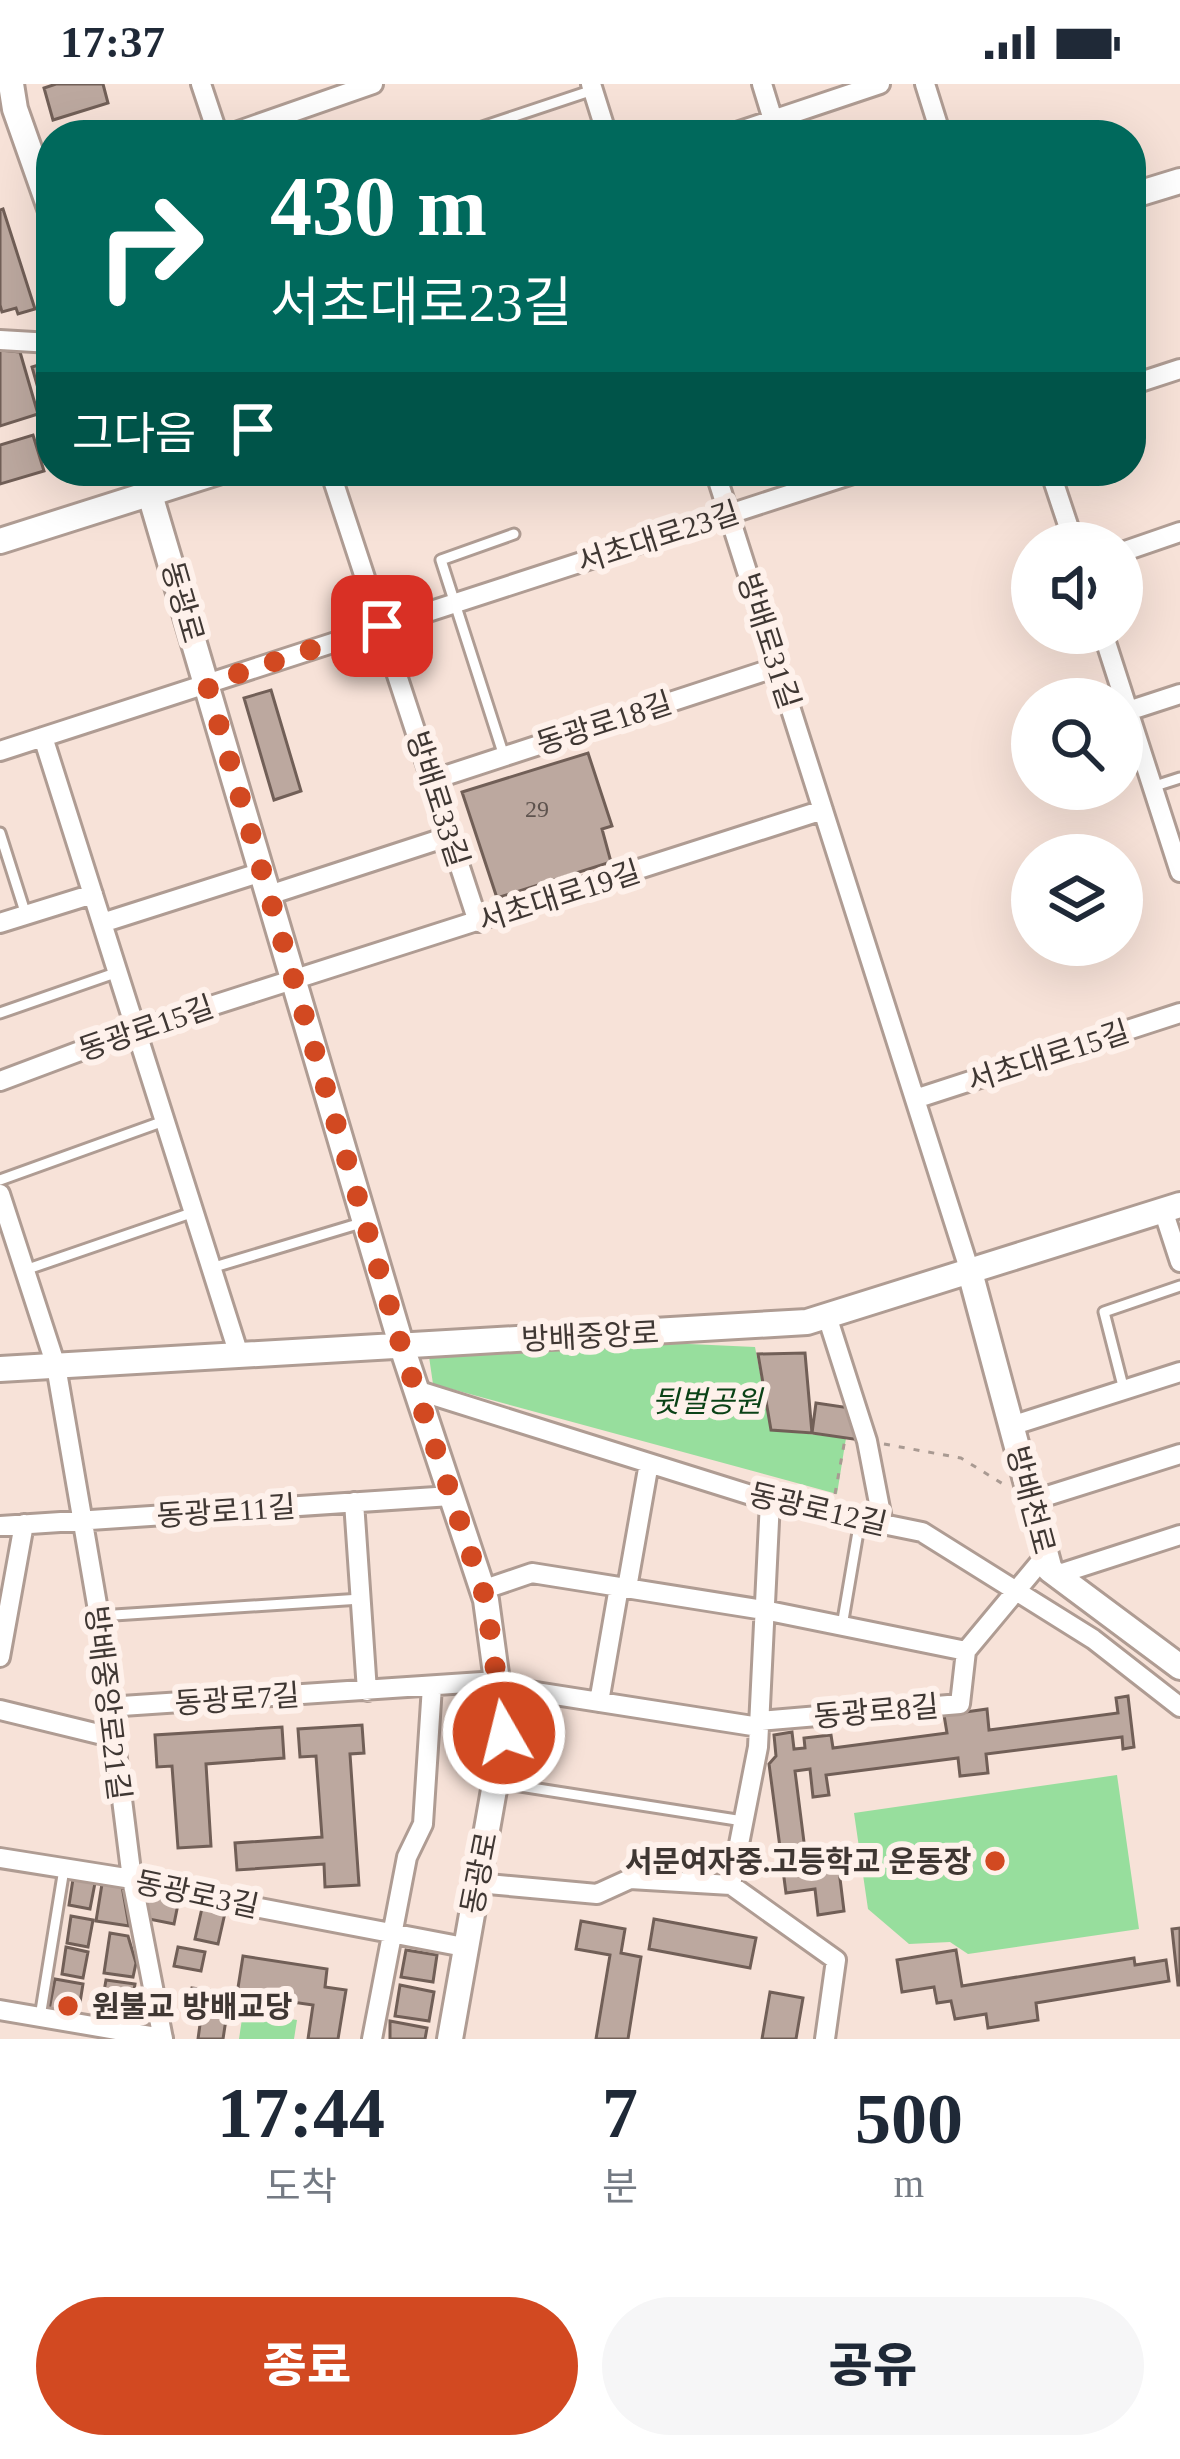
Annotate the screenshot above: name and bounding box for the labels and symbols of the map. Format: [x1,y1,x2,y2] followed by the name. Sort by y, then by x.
[573,495,743,579] street label: 서초대로23길
[156,558,210,646] street label: 동광로
[732,569,806,713] street label: 방배로31길
[331,575,433,677] pin
[532,686,676,760] street label: 동광로18길
[401,727,475,871] street label: 방배로33길
[525,796,549,822] house number: 29
[474,854,644,938] street label: 서초대로19길
[74,990,218,1066] street label: 동광로15길
[963,1014,1133,1098] street label: 서초대로15길
[520,1316,660,1356] street label: 방배중앙로
[652,1385,765,1418] park label: 뒷벌공원
[1001,1442,1061,1558] street label: 방배천로
[746,1477,890,1541] street label: 동광로12길
[155,1490,297,1532] street label: 동광로11길
[80,1604,136,1802] street label: 방배중앙로21길
[441,1670,567,1796] position arrow
[173,1678,301,1720] street label: 동광로7길
[812,1689,940,1733] street label: 동광로8길
[455,1829,503,1917] street label: 동광로
[625,1845,971,1878] place label: 서문여자중.고등학교 운동장
[982,1848,1008,1874] marker: 서문여자중.고등학교 운동장
[132,1865,262,1923] street label: 동광로3길
[92,1990,293,2023] place label: 원불교 방배교당
[55,1993,81,2019] marker: 원불교 방배교당

